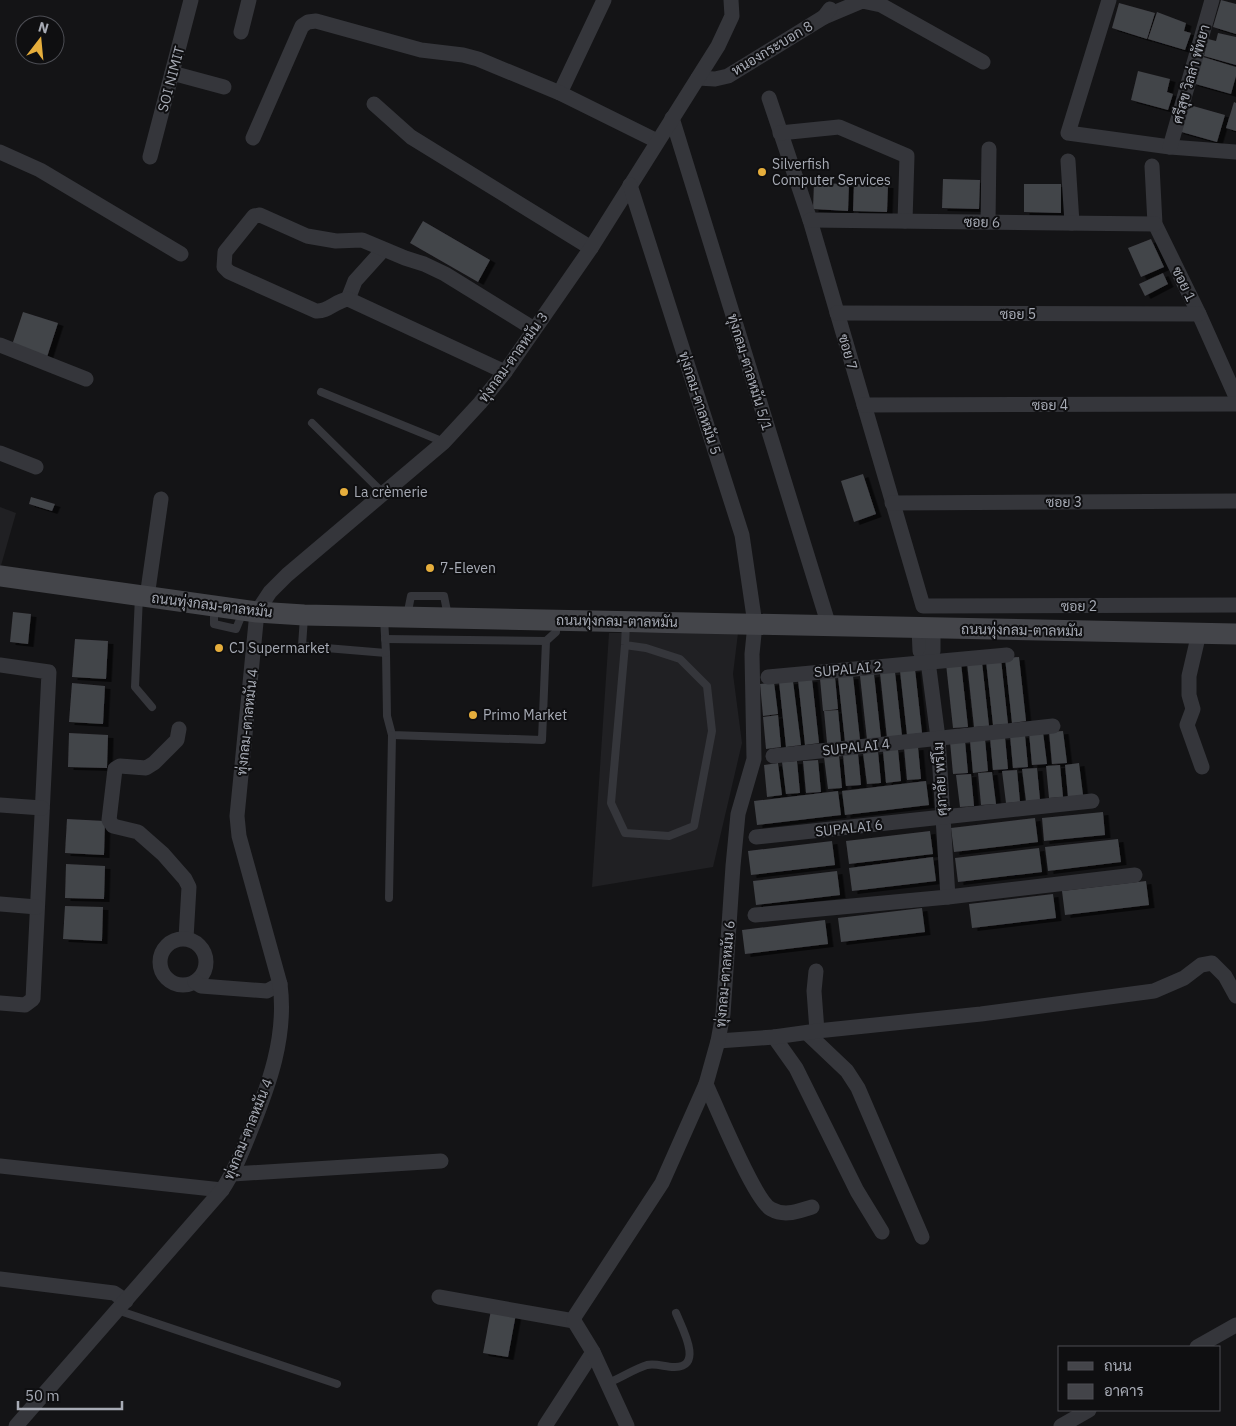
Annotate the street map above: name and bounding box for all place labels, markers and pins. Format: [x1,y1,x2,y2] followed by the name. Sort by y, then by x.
[772,155,891,189] place label: Silverfish Computer Services
[756,166,768,178] marker: Silverfish Computer Services
[354,483,428,501] place label: La crèmerie
[338,486,350,498] marker: La crèmerie
[440,559,496,577] place label: 7-Eleven
[424,562,436,574] marker: 7-Eleven
[229,639,330,657] place label: CJ Supermarket
[213,642,225,654] marker: CJ Supermarket
[483,706,567,724] place label: Primo Market
[467,709,479,721] marker: Primo Market

